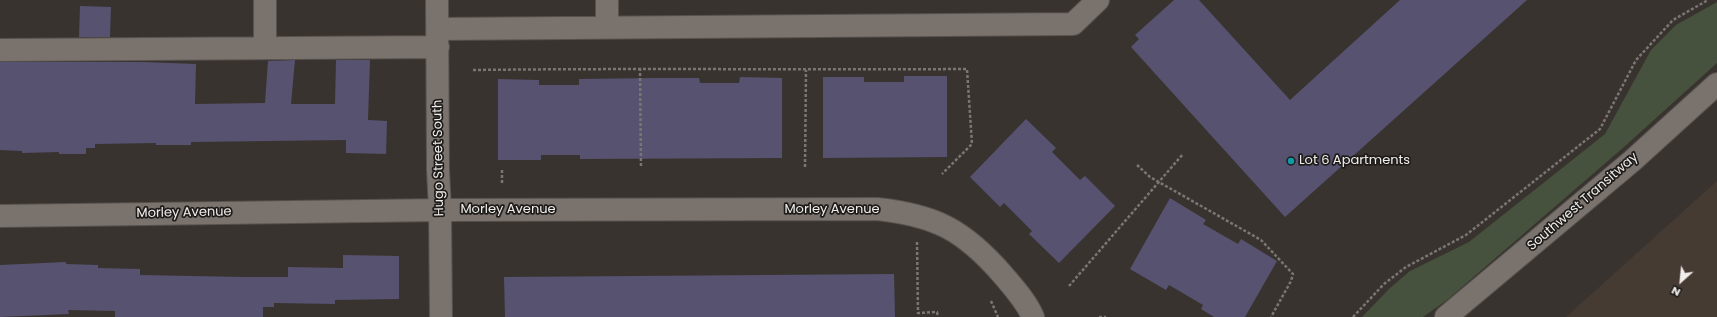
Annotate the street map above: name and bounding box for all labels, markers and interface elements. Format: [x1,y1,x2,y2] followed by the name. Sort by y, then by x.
[430,99,448,217] street label: Hugo Street South
[1524,150,1642,254] street label: Southwest Transitway
[1299,153,1410,169] place label: Lot 6 Apartments
[1286,156,1296,166] marker: Lot 6 Apartments
[460,202,556,218] street label: Morley Avenue
[784,202,880,218] street label: Morley Avenue
[136,204,232,222] street label: Morley Avenue
[1661,261,1701,301] north arrow
[1668,283,1683,301] text: N

